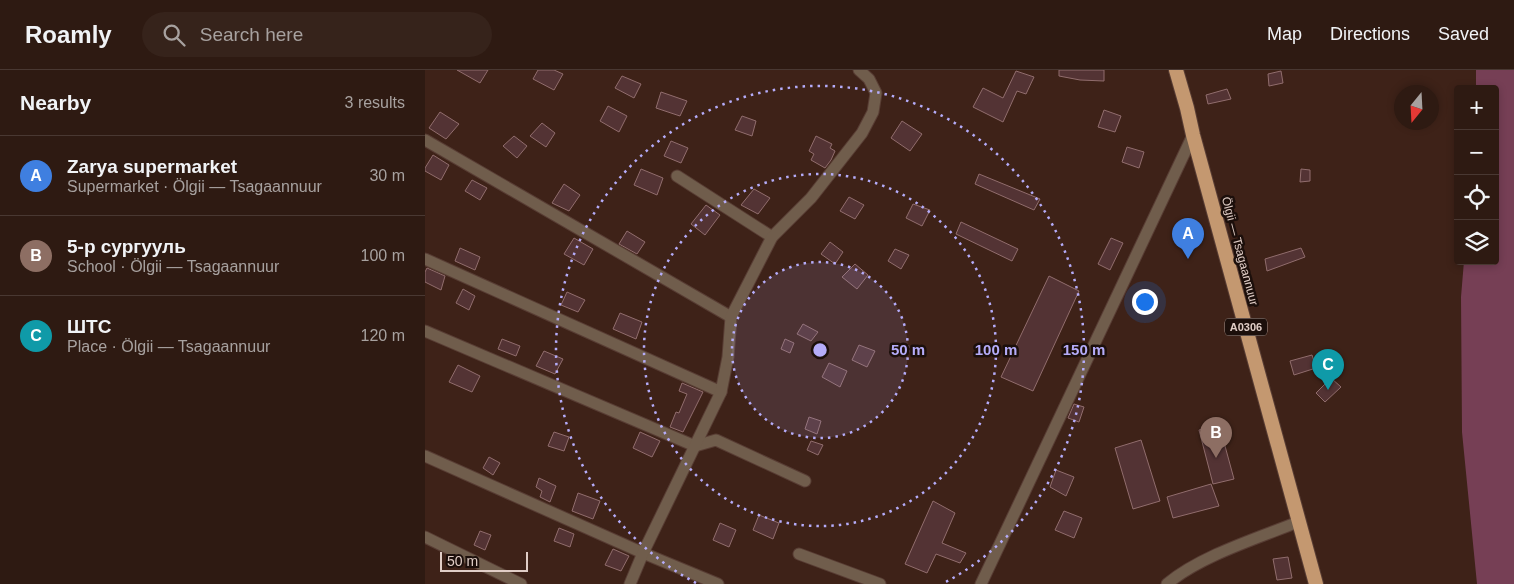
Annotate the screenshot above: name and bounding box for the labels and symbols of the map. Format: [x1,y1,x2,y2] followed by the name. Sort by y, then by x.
[1394,85,1439,130] north arrow
[1219,195,1261,307] street label: Ölgii — Tsagaannuur
[1172,218,1204,259] pin: A
[1132,289,1158,315] your location
[1225,318,1267,336] road number: A0306
[811,341,829,359] centre of rings
[891,341,925,358] text: 50 m
[975,341,1017,358] text: 100 m
[1063,341,1105,358] text: 150 m
[1312,349,1344,390] pin: C
[1200,417,1232,458] pin: B
[440,549,527,572] scale bar

